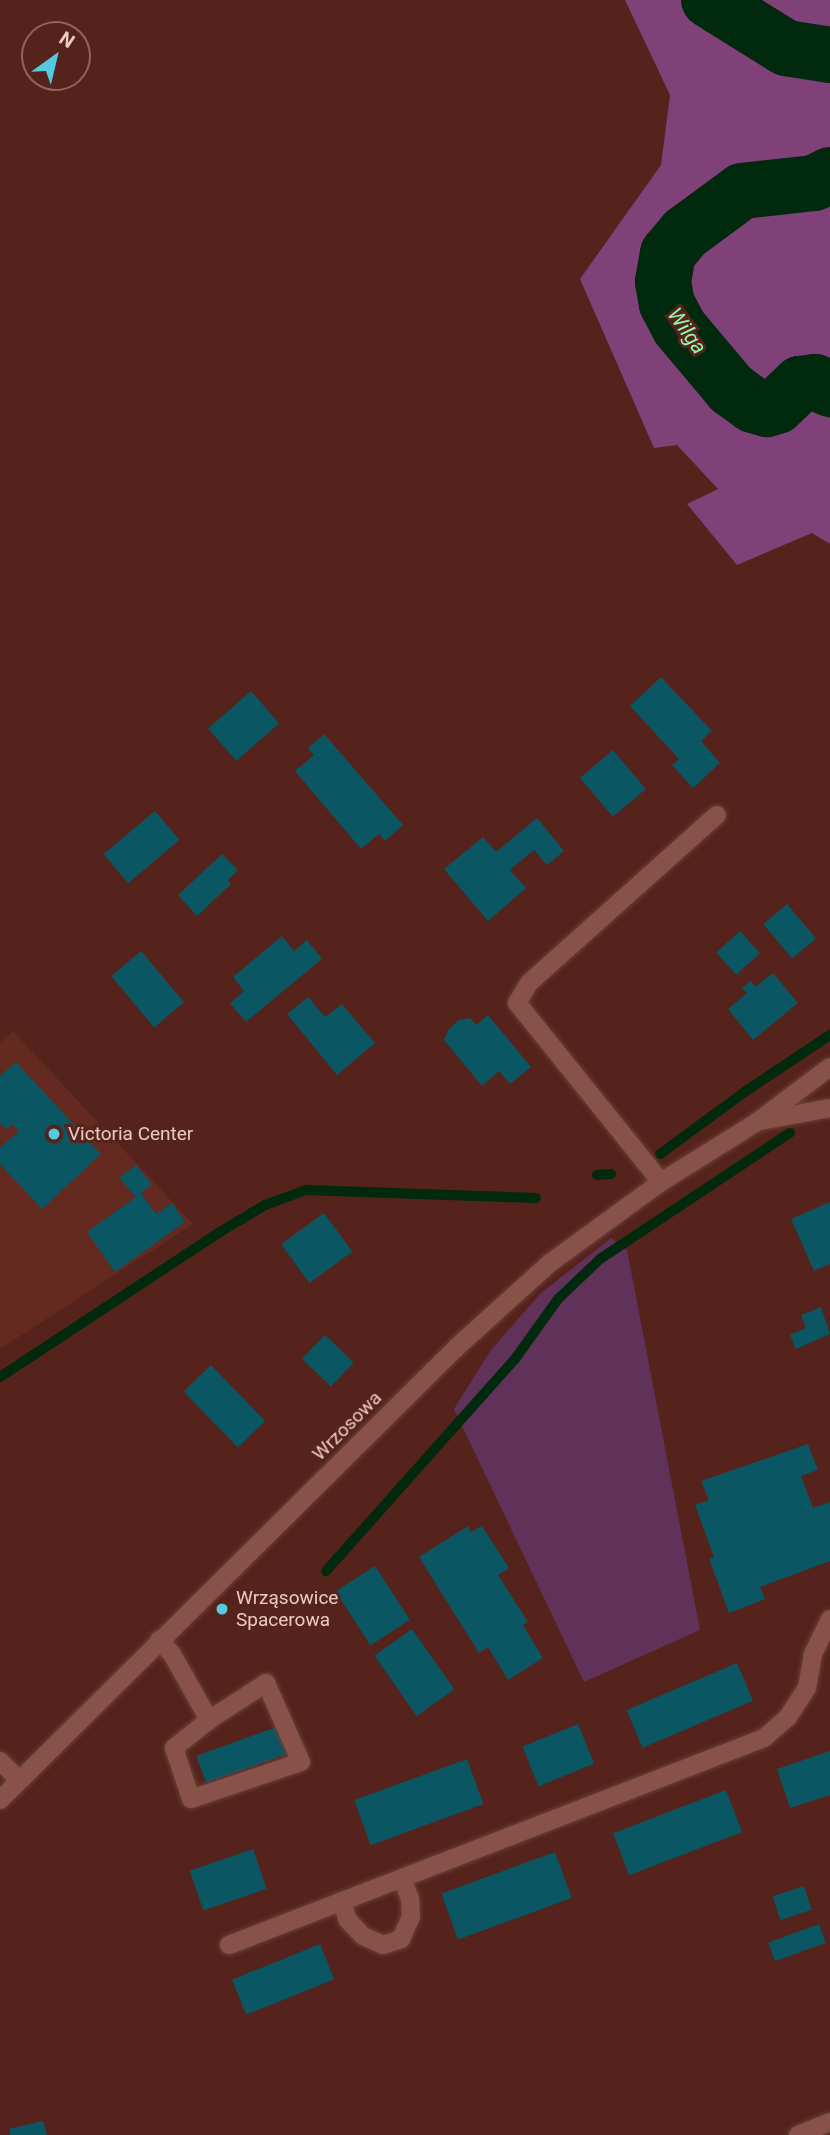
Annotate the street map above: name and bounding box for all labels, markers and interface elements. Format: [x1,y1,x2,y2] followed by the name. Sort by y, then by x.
[21,21,91,91] north arrow
[55,27,79,53] text: N
[662,303,712,359] water label: Wilga
[68,1123,193,1145] place label: Victoria Center
[46,1126,62,1142] marker: Victoria Center
[308,1387,386,1465] street label: Wrzosowa
[236,1587,338,1631] place label: Wrząsowice Spacerowa
[214,1601,230,1617] marker: Wrząsowice Spacerowa

